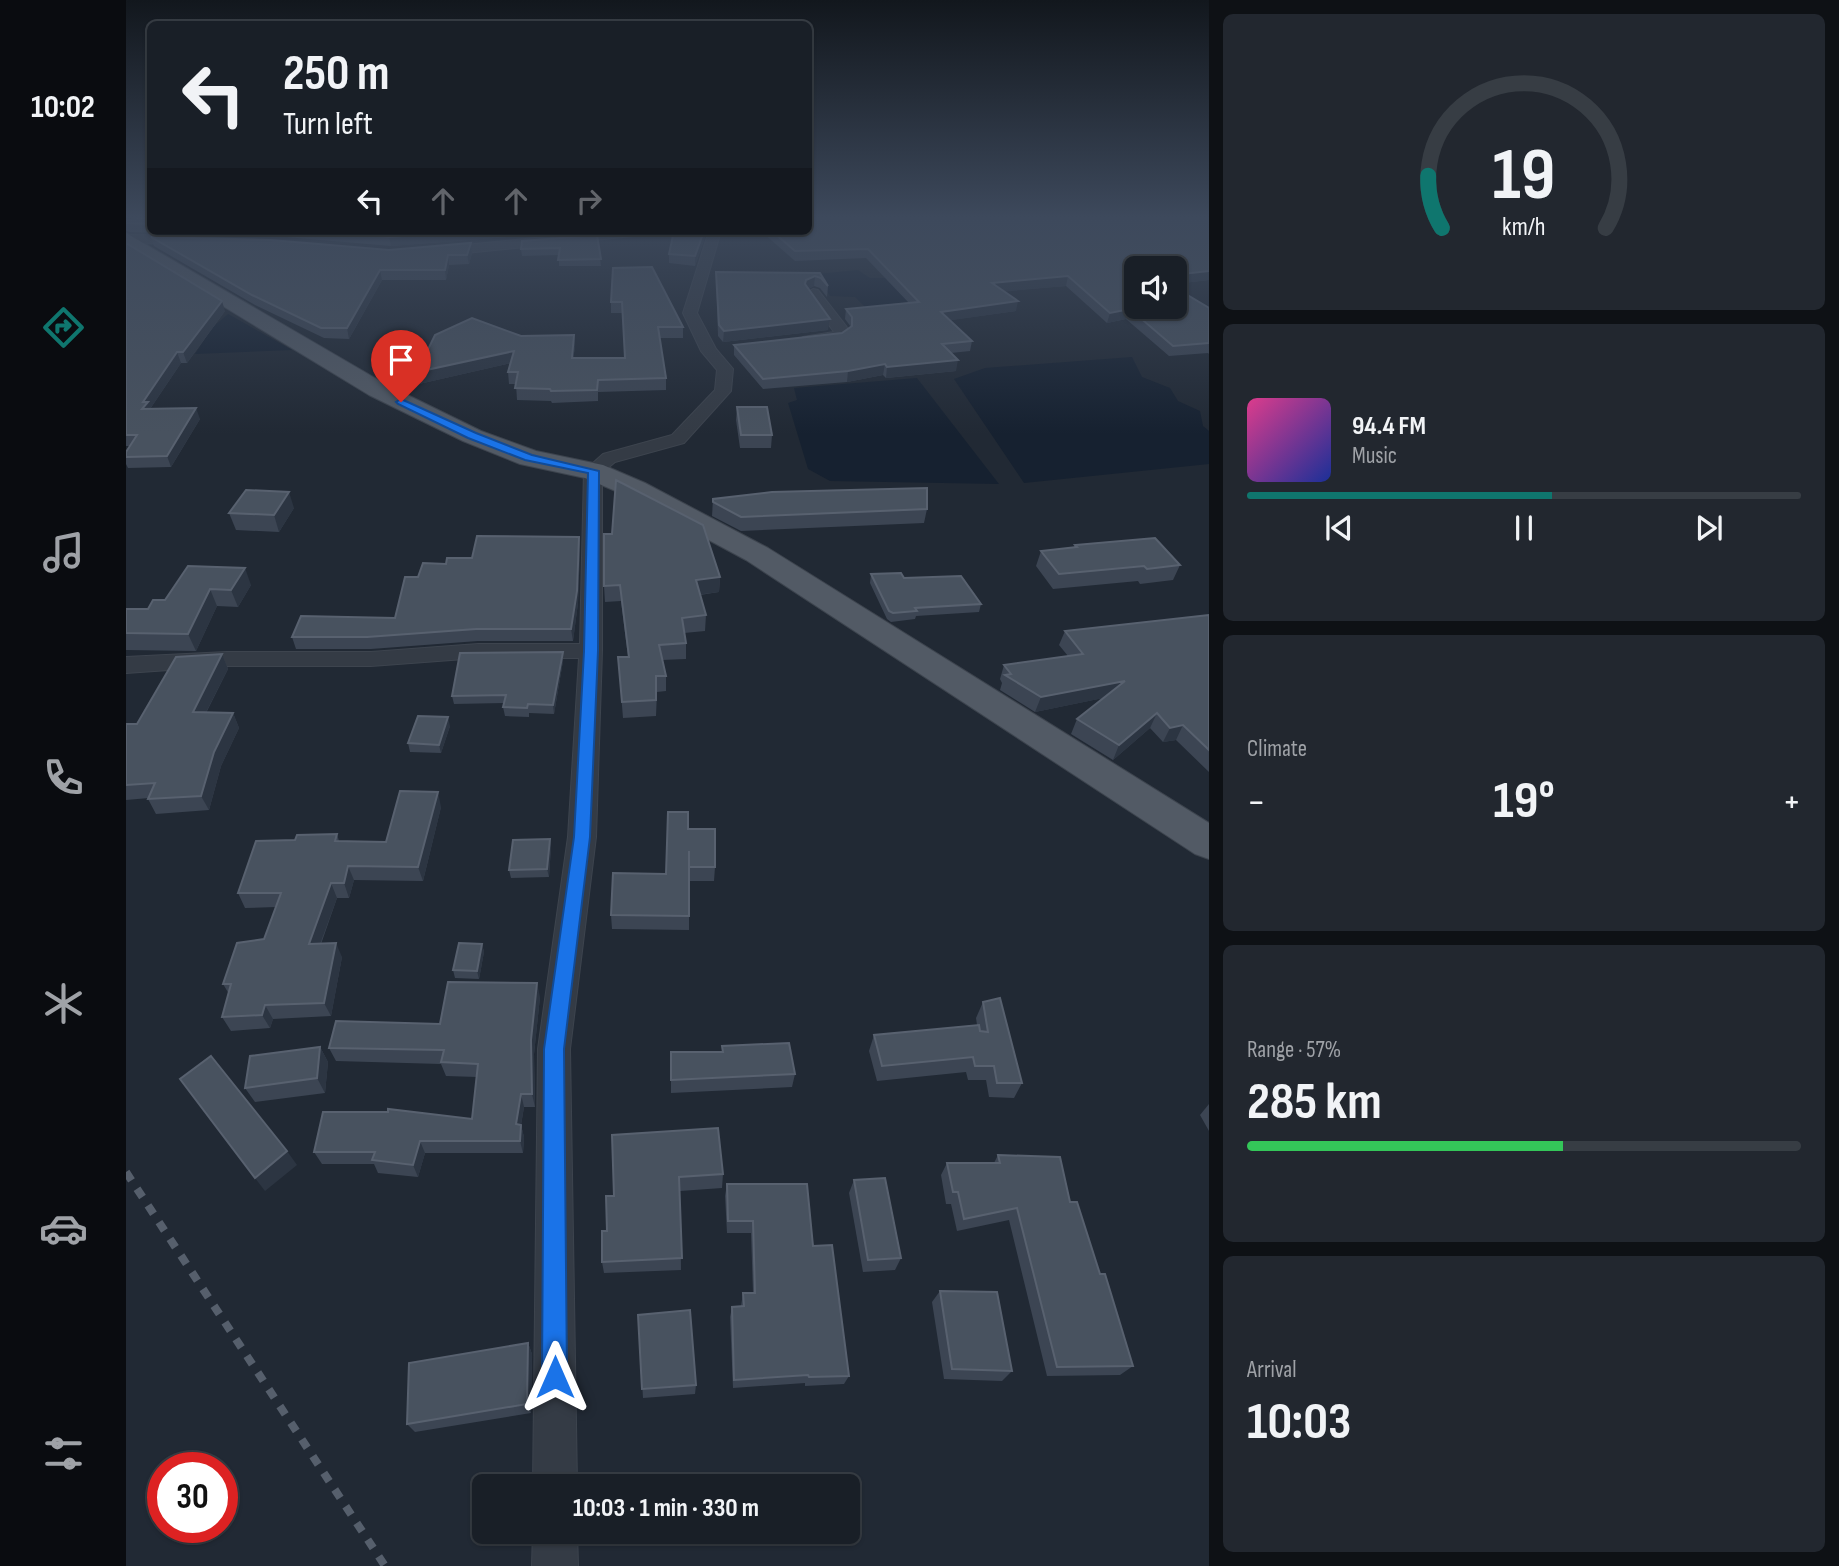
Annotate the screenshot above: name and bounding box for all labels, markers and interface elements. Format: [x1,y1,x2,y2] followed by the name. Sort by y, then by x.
[283,45,389,104] text: 250 m
[168,49,259,140] icon: left
[31,88,95,127] text: 10:02
[283,105,373,144] text: Turn left
[1492,133,1556,221] text: 19
[351,182,389,220] icon: left
[424,182,462,220] icon: ahead
[497,182,535,220] icon: ahead
[570,182,608,220] icon: right
[1502,212,1546,243] text: km/h
[1124,256,1187,319] map controls
[1124,256,1187,319] button: sound
[39,303,88,352] icon: directions
[371,330,431,402] pin
[382,341,420,379] icon: arrive
[1352,411,1426,442] text: 94.4 FM
[1352,442,1397,470] text: Music
[1320,509,1358,547] icon: previous
[1505,509,1543,547] icon: pause
[1690,509,1728,547] icon: next
[39,528,88,577] icon: music
[1247,735,1307,763] text: Climate
[39,753,88,802] icon: phone
[1493,770,1555,833] text: 19°
[1247,780,1266,825] text: −
[1782,780,1801,825] text: +
[39,979,88,1028] icon: climate
[1247,1036,1341,1064] text: Range · 57%
[1247,1071,1382,1134] text: 285 km
[39,1204,88,1253] icon: car
[518,1340,592,1414] position arrow
[1247,1356,1296,1384] text: Arrival
[1247,1391,1351,1454] text: 10:03
[39,1429,88,1478] icon: filters
[147,1452,238,1543] speed limit sign: 30
[573,1493,759,1524] text: 10:03 · 1 min · 330 m

